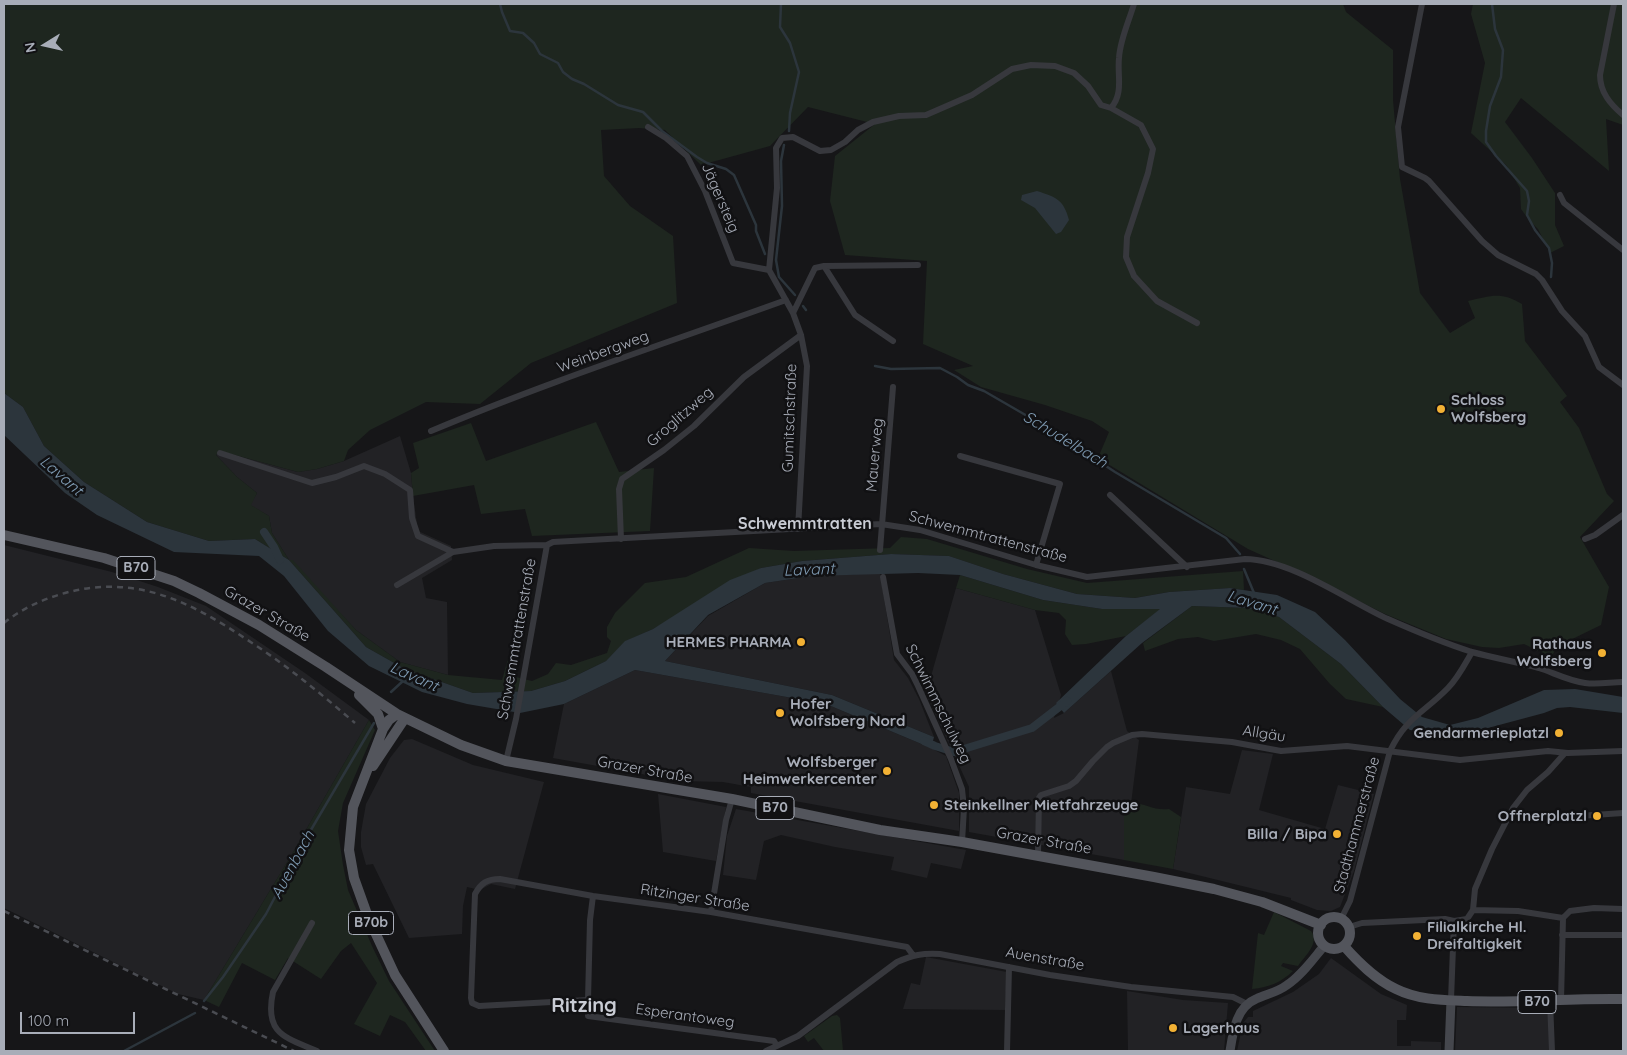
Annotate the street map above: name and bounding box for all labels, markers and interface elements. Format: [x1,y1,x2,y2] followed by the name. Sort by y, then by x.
[20,20,70,70] north arrow
[20,41,40,54] text: N
[697,160,743,236] street label: Jägersteig
[555,327,651,377] street label: Weinbergweg
[779,363,801,473] street label: Gumitschstraße
[643,383,717,451] street label: Groglitzweg
[1451,391,1526,426] place label: Schloss Wolfsberg
[1435,403,1447,415] marker: Schloss Wolfsberg
[1019,407,1111,473] water label: Schudelbach
[863,417,887,493] street label: Mauerweg
[36,452,86,500] water label: Lavant
[907,507,1069,567] street label: Schwemmtrattenstraße
[738,514,872,534] district label: Schwemmtratten
[117,556,155,580] road number: B70
[494,557,540,721] street label: Schwemmtrattenstraße
[783,560,835,580] water label: Lavant
[221,582,313,646] street label: Grazer Straße
[1225,586,1279,620] water label: Lavant
[666,633,791,651] place label: HERMES PHARMA
[1517,635,1592,670] place label: Rathaus Wolfsberg
[795,636,807,648] marker: HERMES PHARMA
[901,641,975,767] street label: Schwimmschulweg
[1596,647,1608,659] marker: Rathaus Wolfsberg
[387,658,441,696] water label: Lavant
[790,695,905,730] place label: Hofer Wolfsberg Nord
[774,707,786,719] marker: Hofer Wolfsberg Nord
[1241,722,1287,746] street label: Allgäu
[1414,724,1549,742] place label: Gendarmerieplatzl
[1553,727,1565,739] marker: Gendarmerieplatzl
[596,753,694,787] street label: Grazer Straße
[743,753,877,788] place label: Wolfsberger Heimwerkercenter
[1330,755,1384,895] street label: Stadthammerstraße
[881,765,893,777] marker: Wolfsberger Heimwerkercenter
[756,796,794,820] road number: B70
[944,796,1138,814] place label: Steinkellner Mietfahrzeuge
[928,799,940,811] marker: Steinkellner Mietfahrzeuge
[1498,807,1587,825] place label: Offnerplatzl
[1591,810,1603,822] marker: Offnerplatzl
[995,824,1093,858] street label: Grazer Straße
[1247,825,1327,843] place label: Billa / Bipa
[267,828,319,902] water label: Auenbach
[1331,828,1343,840] marker: Billa / Bipa
[639,880,751,916] street label: Ritzinger Straße
[348,911,394,934] road number: B70b
[1427,918,1526,953] place label: Filialkirche Hl. Dreifaltigkeit
[1411,930,1423,942] marker: Filialkirche Hl. Dreifaltigkeit
[1004,943,1086,975] street label: Auenstraße
[1518,990,1556,1014] road number: B70
[551,994,617,1018] district label: Ritzing
[634,1000,736,1032] street label: Esperantoweg
[22,1002,138,1034] scale bar
[28,1011,69,1030] text: 100 m
[1183,1019,1260,1037] place label: Lagerhaus
[1167,1022,1179,1034] marker: Lagerhaus

